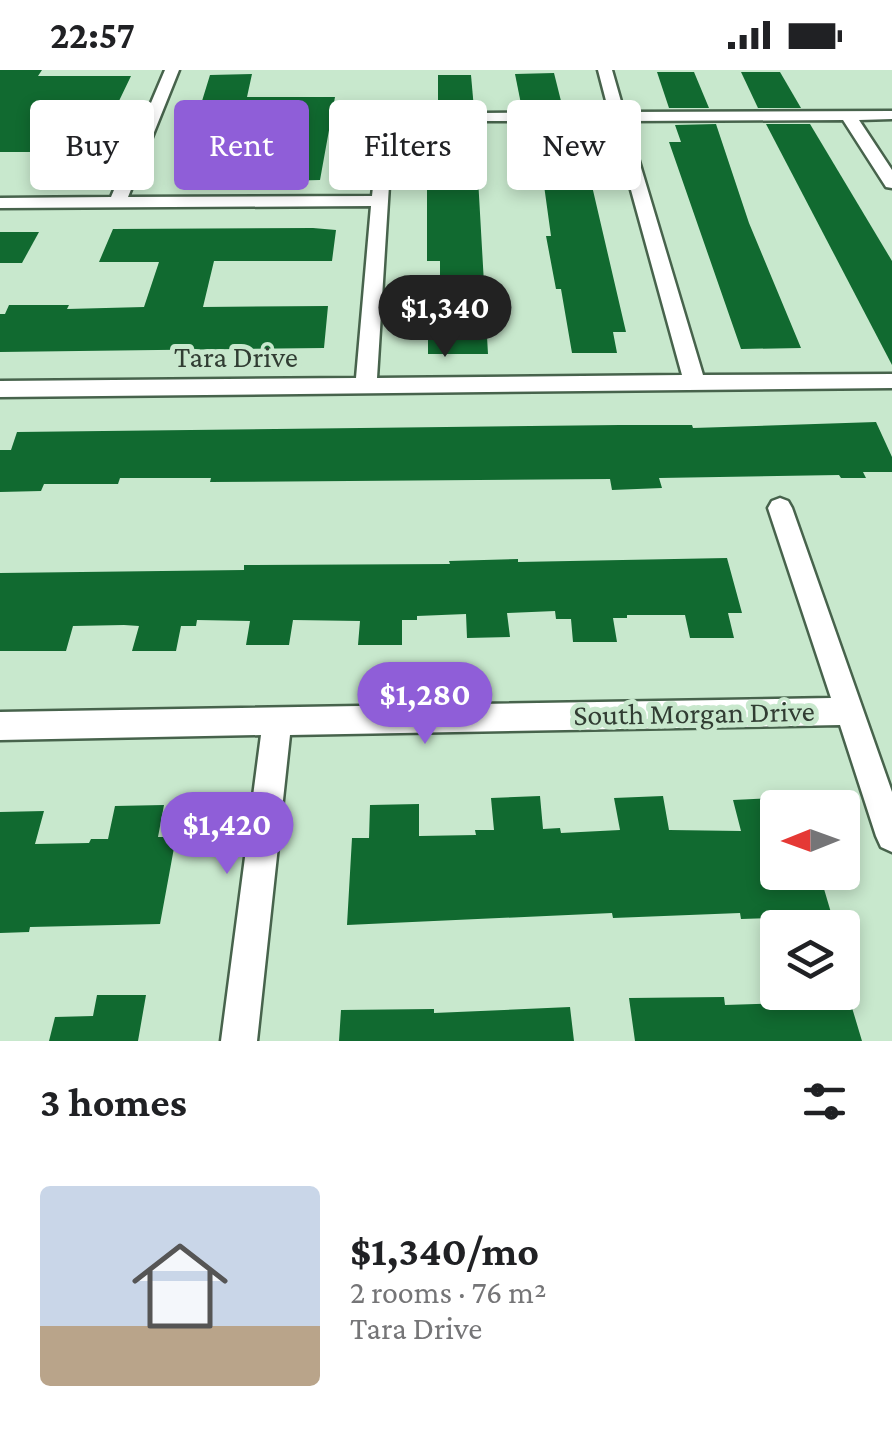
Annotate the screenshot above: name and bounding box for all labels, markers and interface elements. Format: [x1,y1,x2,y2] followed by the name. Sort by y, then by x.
[50,14,135,56] text: 22:57
[30,100,154,190] chip: Buy
[174,100,309,190] chip: Rent
[329,100,487,190] chip: Filters
[507,100,641,190] chip: New
[364,275,526,360] pin: $1,340
[400,289,490,325] text: $1,340
[174,340,298,373] street label: Tara Drive
[344,662,506,747] pin: $1,280
[379,676,471,712] text: $1,280
[573,694,815,732] street label: South Morgan Drive
[760,790,860,890] north arrow
[760,790,860,1010] map controls
[146,792,308,877] pin: $1,420
[182,806,272,842] text: $1,420
[760,910,860,1010] button: layers
[797,1074,852,1129] icon: filters
[40,1078,187,1125] text: 3 homes
[120,1226,240,1346] icon: home
[350,1227,539,1274] text: $1,340/mo
[350,1274,547,1310] text: 2 rooms · 76 m²
[350,1310,482,1346] text: Tara Drive

